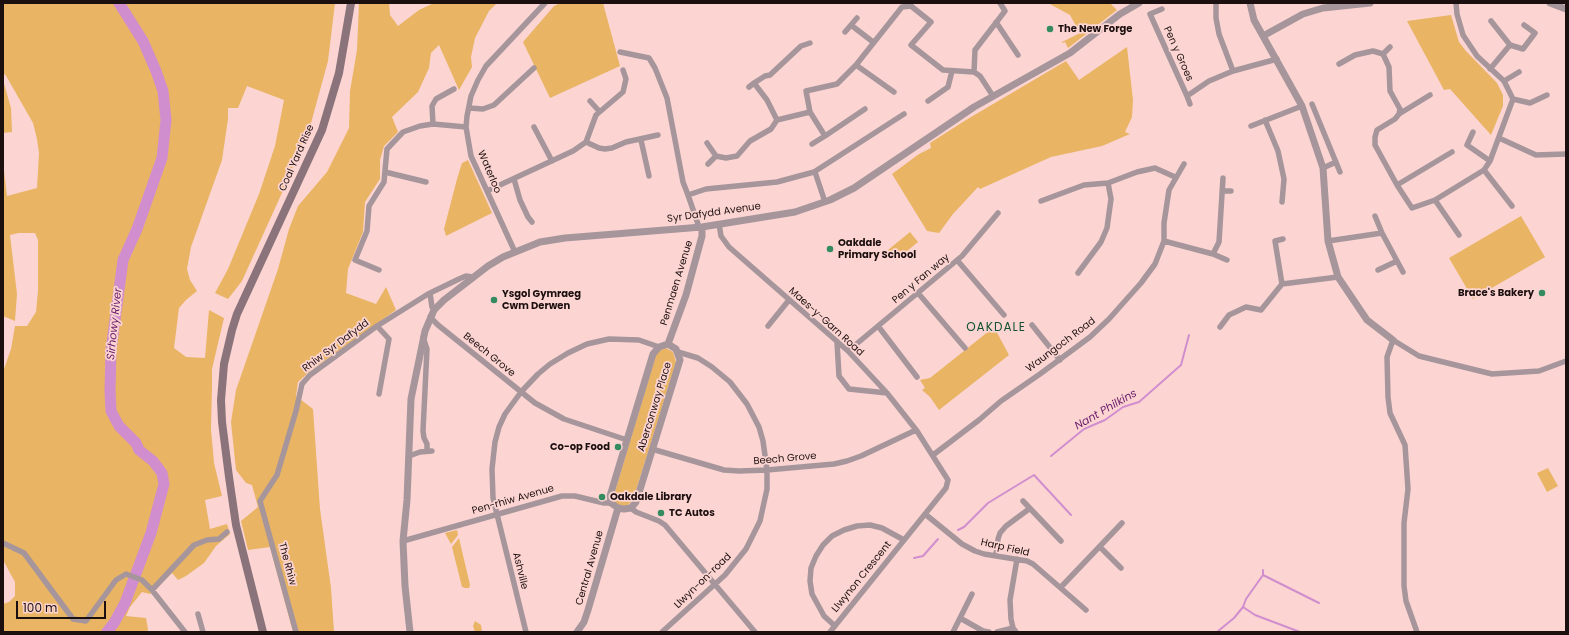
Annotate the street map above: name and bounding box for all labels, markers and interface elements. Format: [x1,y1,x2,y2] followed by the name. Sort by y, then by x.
[1058,23,1132,35] place label: The New Forge
[1045,24,1055,34] marker: The New Forge
[1161,25,1195,83] street label: Pen y Groes
[277,123,317,193] street label: Coal Yard Rise
[475,149,503,195] street label: Waterloo
[666,200,762,226] street label: Syr Dafydd Avenue
[838,237,916,260] place label: Oakdale Primary School
[658,239,696,327] street label: Penmaen Avenue
[825,244,835,254] marker: Oakdale Primary School
[890,252,952,306] street label: Pen y Fan way
[786,285,866,359] street label: Maes-y-Garn Road
[105,287,125,361] water label: Sirhowy River
[1458,287,1534,299] place label: Brace's Bakery
[502,288,581,312] place label: Ysgol Gymraeg Cwm Derwen
[1537,288,1547,298] marker: Brace's Bakery
[489,295,499,305] marker: Ysgol Gymraeg Cwm Derwen
[1024,315,1098,375] street label: Waungoch Road
[300,317,372,375] street label: Rhiw Syr Dafydd
[966,321,1026,335] district label: OAKDALE
[461,330,517,380] street label: Beech Grove
[636,361,674,453] street label: Aberconway Place
[1073,387,1139,433] water label: Nant Philkins
[550,441,610,453] place label: Co-op Food
[613,442,623,452] marker: Co-op Food
[753,450,817,468] street label: Beech Grove
[471,483,555,517] street label: Pen-rhiw Avenue
[610,491,692,503] place label: Oakdale Library
[597,492,607,502] marker: Oakdale Library
[669,507,715,519] place label: TC Autos
[656,508,666,518] marker: TC Autos
[574,529,606,607] street label: Central Avenue
[979,537,1031,559] street label: Harp Field
[830,539,894,615] street label: Llwynon Crescent
[276,541,298,587] street label: The Rhiw
[510,551,530,591] street label: Ashville
[672,551,734,611] street label: Llwyn-on-road
[18,593,108,619] scale bar
[23,599,57,616] text: 100 m

